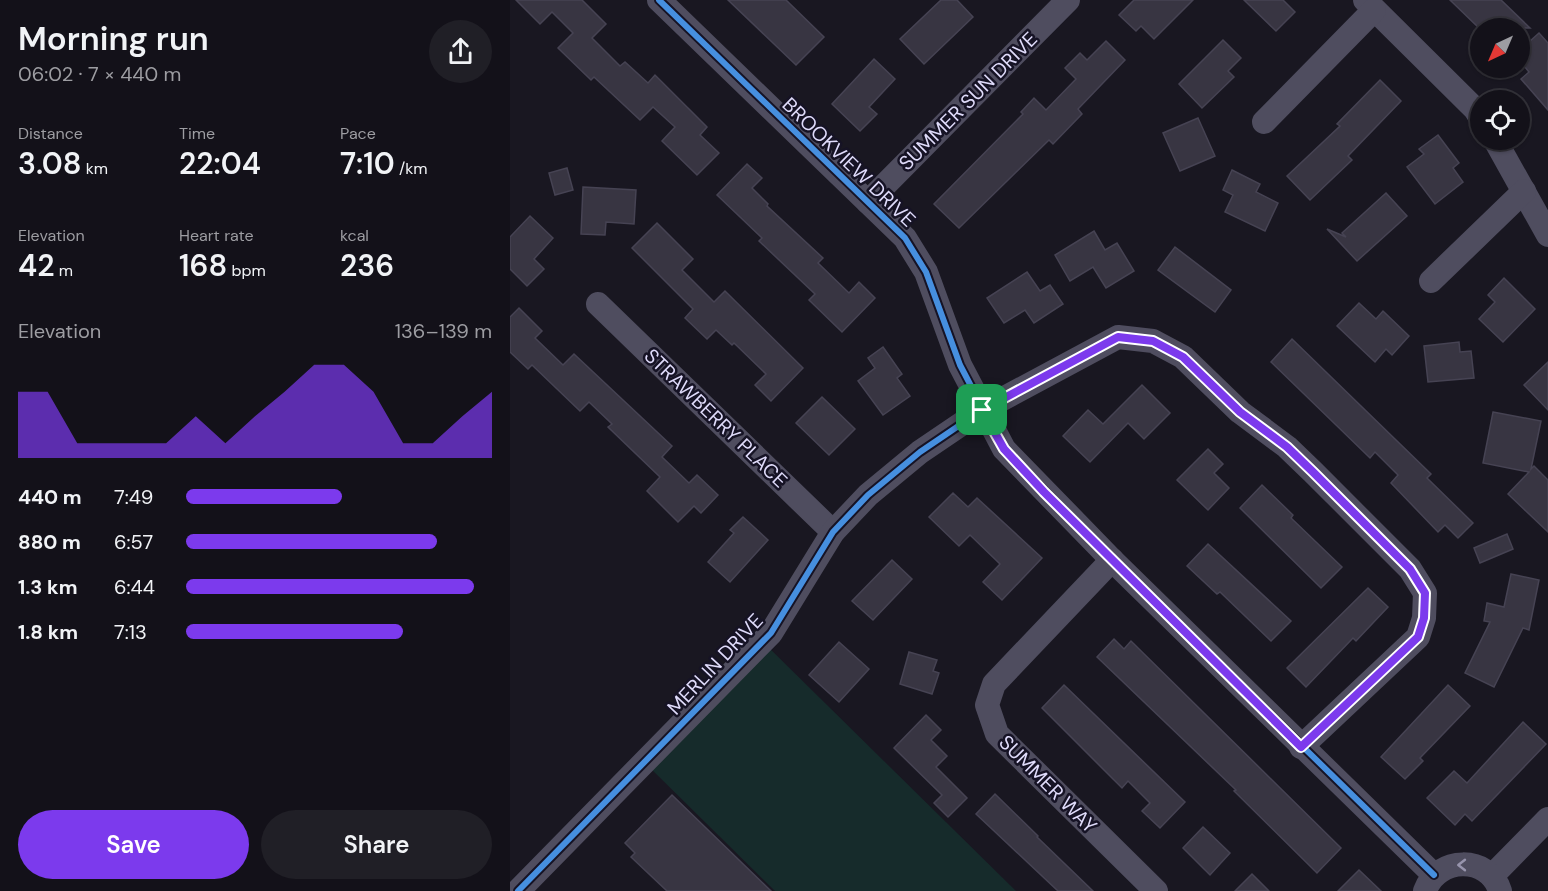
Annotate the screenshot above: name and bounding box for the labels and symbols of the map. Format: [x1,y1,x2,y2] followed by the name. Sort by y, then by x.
[1470,18,1530,78] north arrow
[893,26,1043,176] street label: SUMMER SUN DRIVE
[777,92,921,232] street label: BROOKVIEW DRIVE
[639,343,793,493] street label: STRAWBERRY PLACE
[956,384,1007,435] pin
[661,608,769,720] street label: MERLIN DRIVE
[993,729,1103,839] street label: SUMMER WAY
[1458,859,1467,871] one-way arrow

